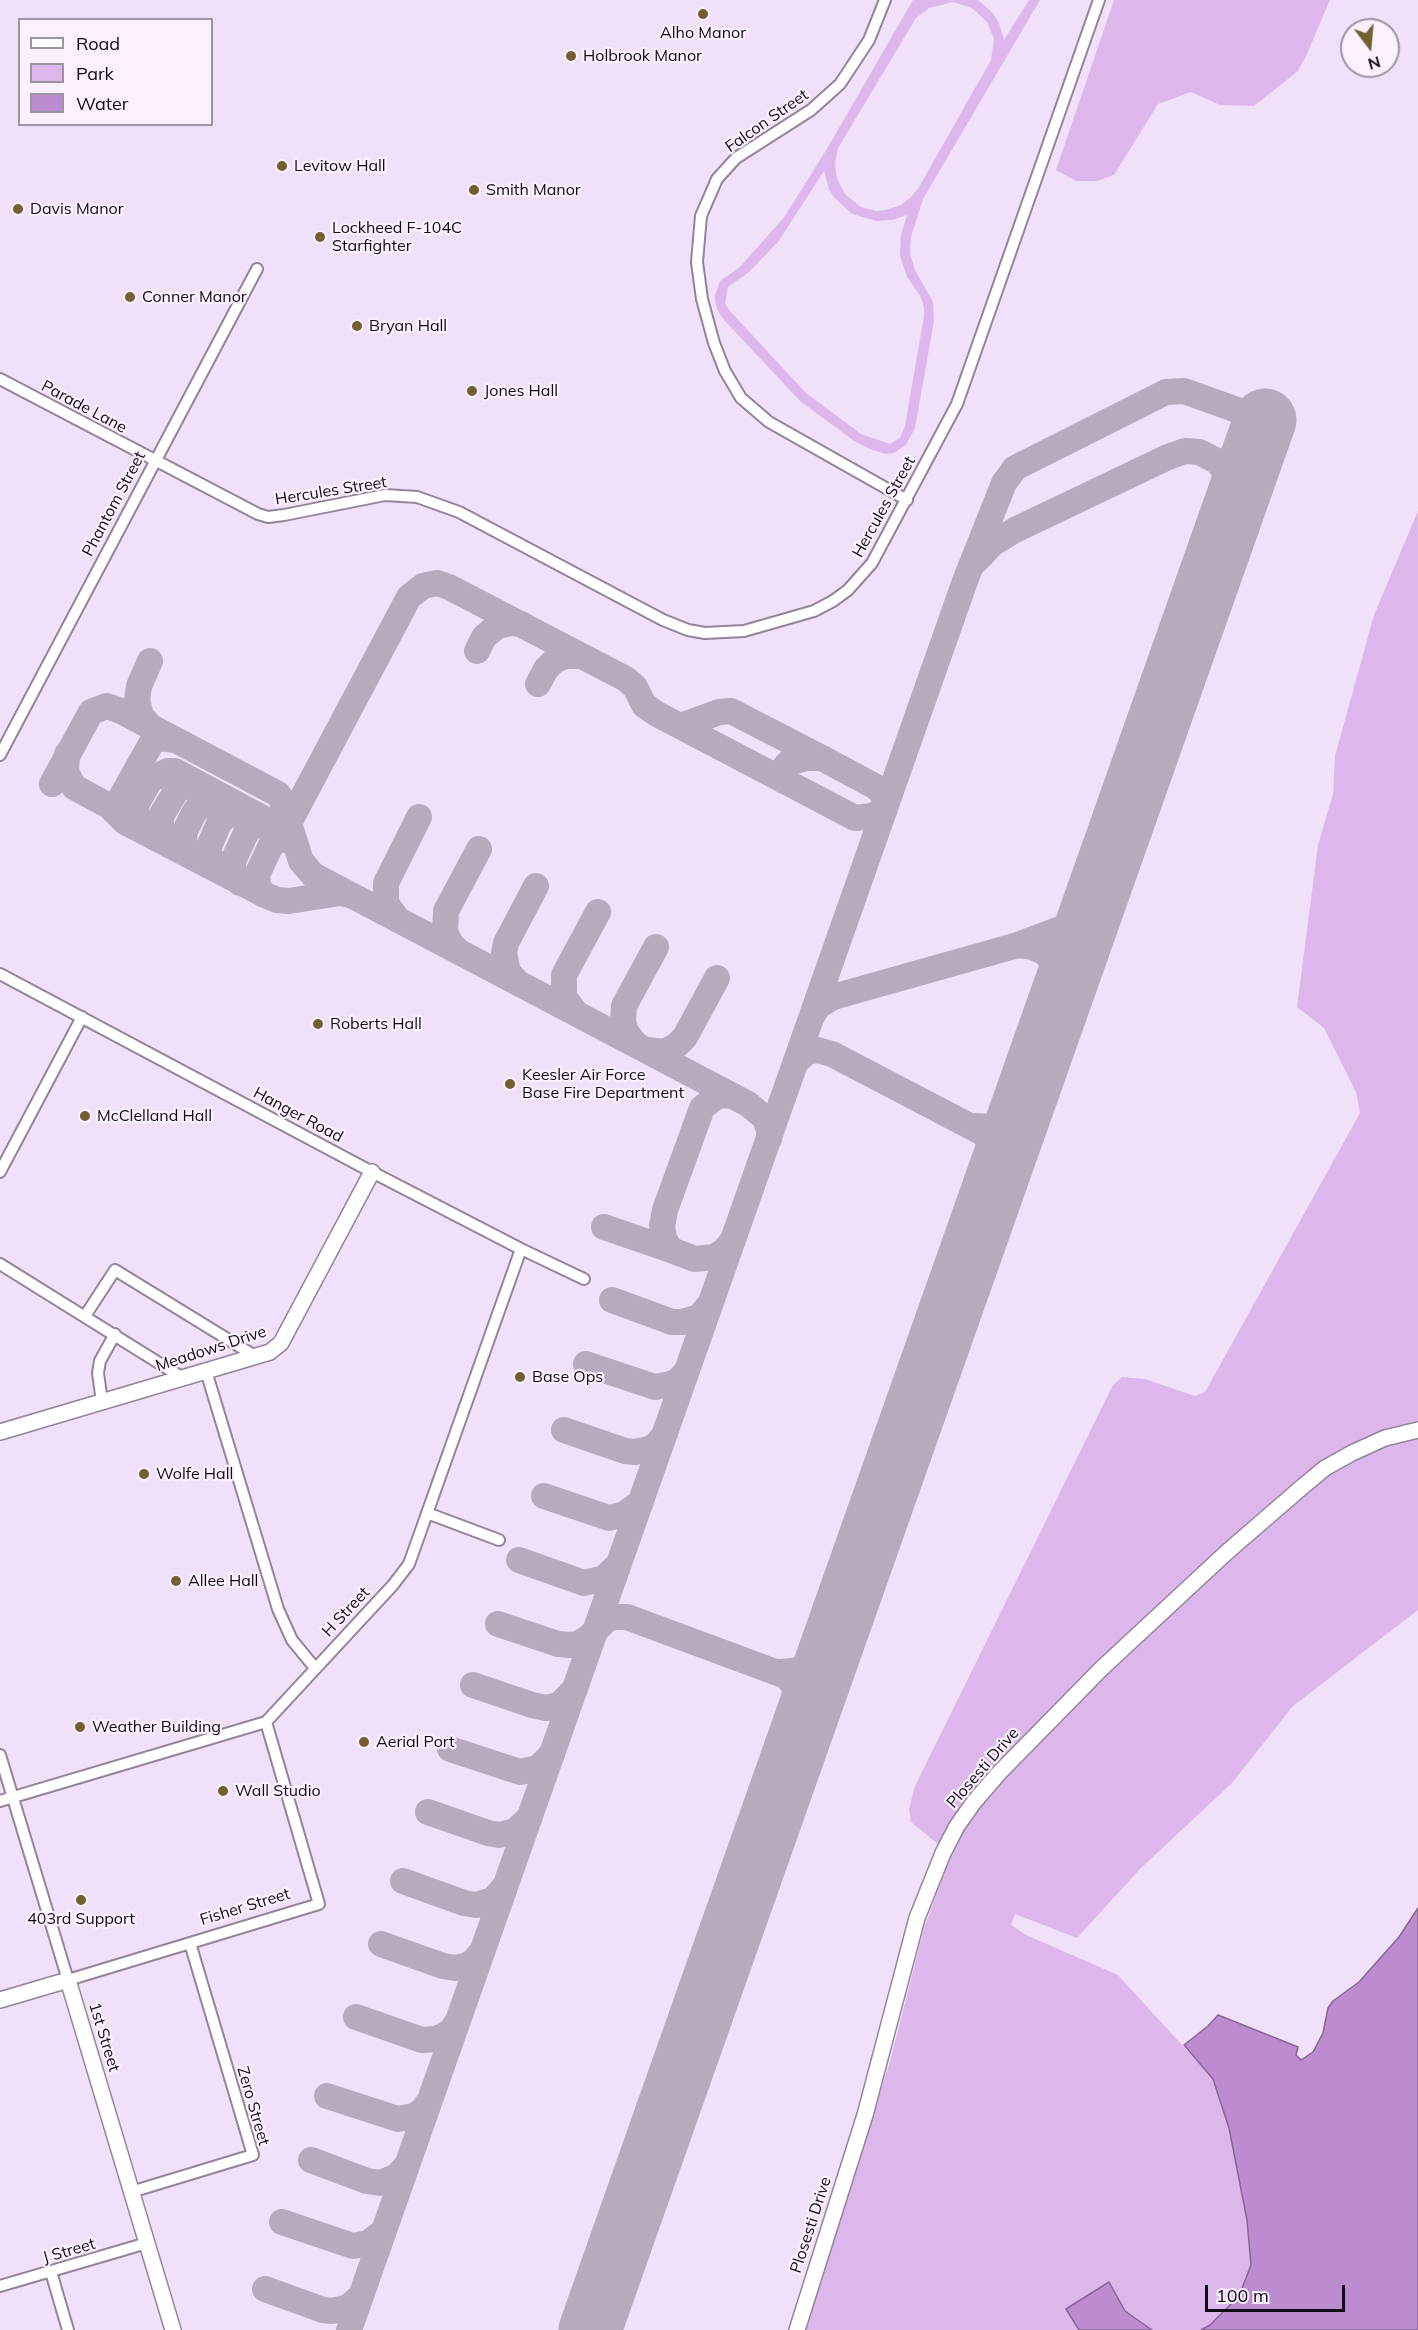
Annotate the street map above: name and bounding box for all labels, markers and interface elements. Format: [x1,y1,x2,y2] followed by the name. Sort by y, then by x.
[696,7,710,21] marker: Alho Manor
[18,18,213,126] legend
[1340,18,1400,78] north arrow
[660,23,746,43] place label: Alho Manor
[76,32,120,55] text: Road
[583,46,702,66] place label: Holbrook Manor
[564,49,578,63] marker: Holbrook Manor
[1366,52,1383,75] text: N
[76,62,114,85] text: Park
[722,85,812,157] street label: Falcon Street
[76,92,128,115] text: Water
[294,156,386,176] place label: Levitow Hall
[275,159,289,173] marker: Levitow Hall
[486,180,581,200] place label: Smith Manor
[467,183,481,197] marker: Smith Manor
[30,199,124,219] place label: Davis Manor
[11,202,25,216] marker: Davis Manor
[332,218,462,256] place label: Lockheed F-104C Starfighter
[313,230,327,244] marker: Lockheed F-104C Starfighter
[142,287,247,307] place label: Conner Manor
[123,290,137,304] marker: Conner Manor
[369,316,447,336] place label: Bryan Hall
[350,319,364,333] marker: Bryan Hall
[38,376,130,438] street label: Parade Lane
[484,381,558,401] place label: Jones Hall
[465,384,479,398] marker: Jones Hall
[78,448,150,560] street label: Phantom Street
[848,453,920,561] street label: Hercules Street
[274,473,388,509] street label: Hercules Street
[330,1014,422,1034] place label: Roberts Hall
[311,1017,325,1031] marker: Roberts Hall
[522,1065,684,1103] place label: Keesler Air Force Base Fire Department
[503,1077,517,1091] marker: Keesler Air Force Base Fire Department
[250,1083,346,1147] street label: Hanger Road
[97,1106,212,1126] place label: McClelland Hall
[78,1109,92,1123] marker: McClelland Hall
[153,1322,269,1376] street label: Meadows Drive
[532,1367,603,1387] place label: Base Ops
[513,1370,527,1384] marker: Base Ops
[156,1464,233,1484] place label: Wolfe Hall
[137,1467,151,1481] marker: Wolfe Hall
[188,1571,258,1591] place label: Allee Hall
[169,1574,183,1588] marker: Allee Hall
[318,1583,374,1641] street label: H Street
[92,1717,221,1737] place label: Weather Building
[73,1720,87,1734] marker: Weather Building
[943,1724,1023,1812] street label: Plosesti Drive
[376,1732,455,1752] place label: Aerial Port
[357,1735,371,1749] marker: Aerial Port
[235,1781,321,1801] place label: Wall Studio
[216,1784,230,1798] marker: Wall Studio
[198,1884,292,1930] street label: Fisher Street
[74,1893,88,1907] marker: 403rd Support
[27,1909,135,1929] place label: 403rd Support
[84,2000,124,2074] street label: 1st Street
[233,2064,273,2148] street label: Zero Street
[786,2174,836,2276] street label: Plosesti Drive
[41,2234,97,2268] street label: J Street
[1208,2273,1348,2311] scale bar
[1216,2284,1269,2307] text: 100 m

